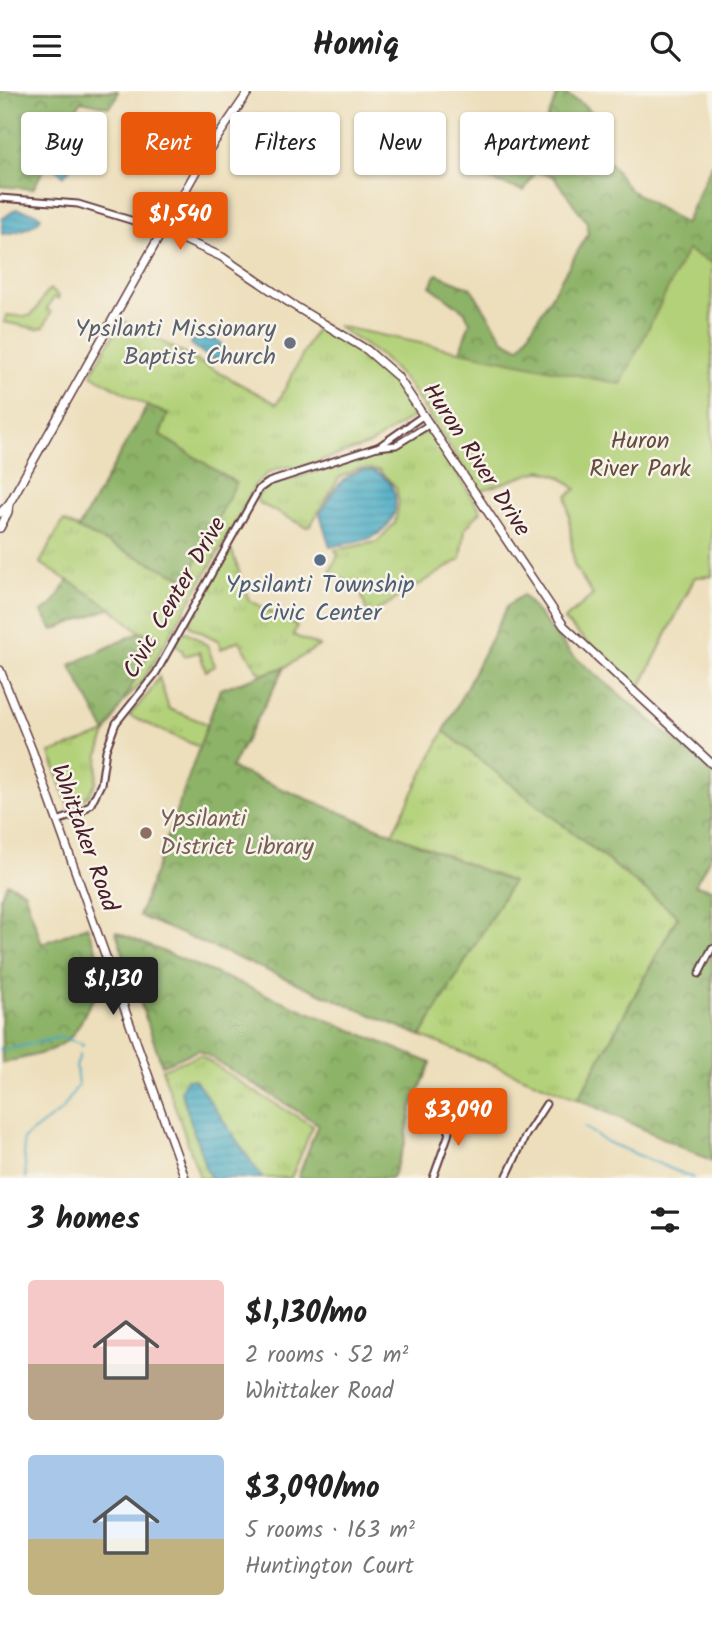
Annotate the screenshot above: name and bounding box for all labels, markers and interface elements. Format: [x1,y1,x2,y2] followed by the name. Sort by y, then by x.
[313,20,399,71] text: Homiq
[28,27,66,65] icon: menu
[646,27,684,65] icon: search
[21,112,107,175] chip: Buy
[121,112,216,175] chip: Rent
[230,112,340,175] chip: Filters
[354,112,446,175] chip: New
[460,112,614,175] chip: Apartment
[123,193,237,252] pin: $1,540
[149,197,211,233] text: $1,540
[75,310,277,377] place label: Ypsilanti Missionary Baptist Church
[282,335,298,351] marker: Ypsilanti Missionary Baptist Church
[411,375,541,545] street label: Huron River Drive
[589,422,692,489] park label: Huron River Park
[113,509,237,687] street label: Civic Center Drive
[312,552,328,568] marker: Ypsilanti Township Civic Center
[226,566,415,633] place label: Ypsilanti Township Civic Center
[39,759,129,918] street label: Whittaker Road
[160,800,315,867] place label: Ypsilanti District Library
[138,825,154,841] marker: Ypsilanti District Library
[56,957,170,1017] pin: $1,130
[84,962,142,998] text: $1,130
[401,1089,515,1148] pin: $3,090
[424,1093,492,1129] text: $3,090
[28,1196,140,1244] text: 3 homes
[646,1201,684,1239] icon: filters
[245,1290,367,1338] text: $1,130/mo
[84,1308,168,1392] icon: home
[245,1338,408,1374] text: 2 rooms · 52 m²
[245,1374,393,1410] text: Whittaker Road
[245,1465,380,1513] text: $3,090/mo
[84,1483,168,1567] icon: home
[245,1513,415,1549] text: 5 rooms · 163 m²
[245,1549,414,1585] text: Huntington Court

